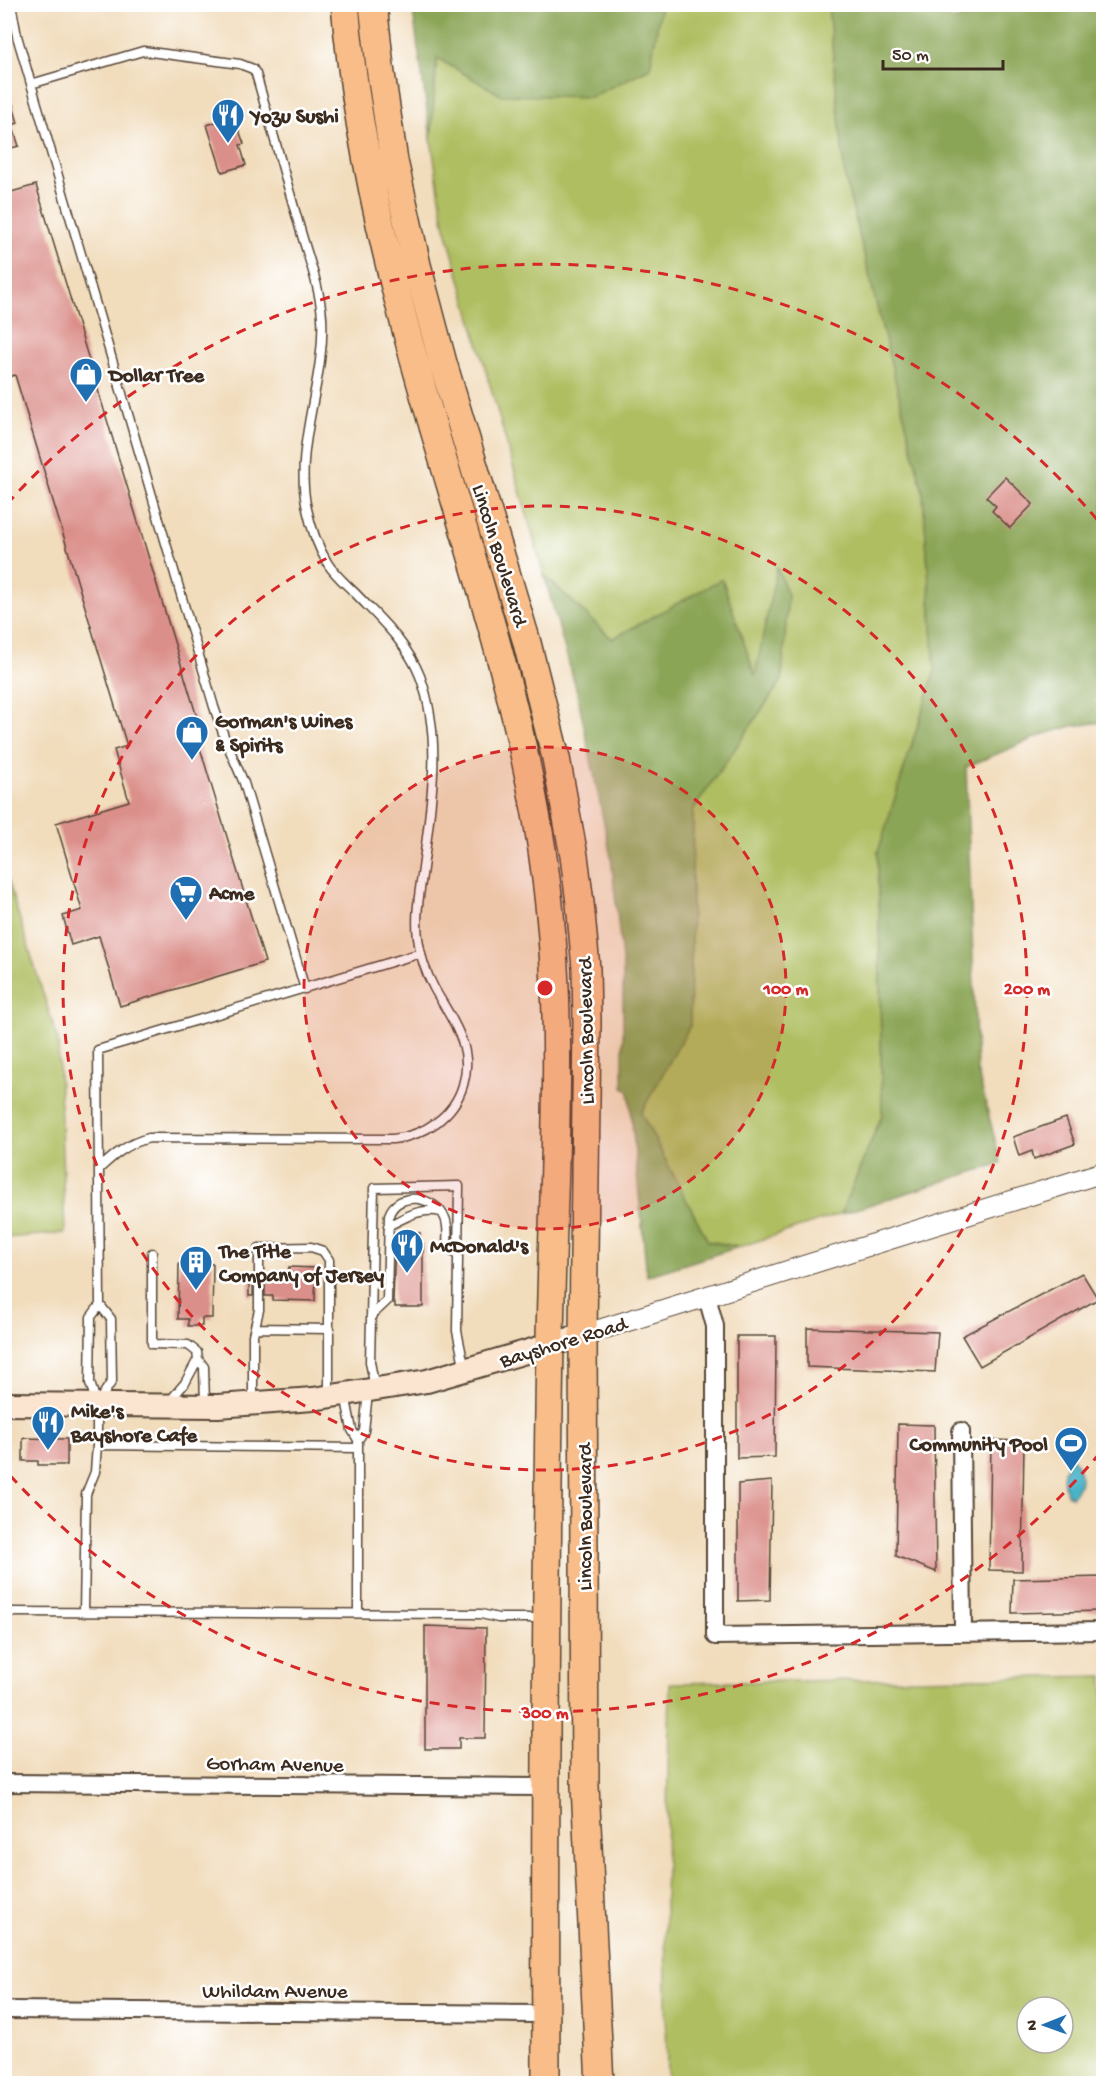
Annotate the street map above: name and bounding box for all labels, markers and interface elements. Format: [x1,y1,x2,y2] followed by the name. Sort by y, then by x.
[883,33,1003,71] scale bar
[892,46,929,67] text: 50 m
[210,97,246,144] restaurant icon: Yozu Sushi
[248,106,339,131] place label: Yozu Sushi
[68,356,104,403] shop icon: Dollar Tree
[107,365,205,390] place label: Dollar Tree
[464,482,532,632] street label: Lincoln Boulevard
[215,711,353,760] place label: Gorman's Wines & Spirits
[174,714,210,761] shop icon: Gorman's Wines & Spirits
[168,874,204,921] supermarket icon: Acme
[208,883,255,908] place label: Acme
[575,955,602,1105] street label: Lincoln Boulevard
[535,978,555,998] centre of rings
[763,980,809,1001] text: 100 m
[1004,980,1050,1001] text: 200 m
[389,1227,425,1274] restaurant icon: McDonald's
[430,1236,529,1261] place label: McDonald's
[217,1241,385,1290] place label: The Title Company of Jersey
[178,1244,214,1291] building icon: The Title Company of Jersey
[496,1313,632,1376] street label: Bayshore Road
[70,1401,198,1450] place label: Mike's Bayshore Cafe
[30,1404,66,1451] restaurant icon: Mike's Bayshore Cafe
[1053,1425,1089,1472] sports icon: Community Pool
[909,1434,1048,1459] place label: Community Pool
[575,1442,600,1591] street label: Lincoln Boulevard
[521,1704,569,1725] text: 300 m
[206,1753,345,1780] street label: Gorham Avenue
[202,1981,349,2006] street label: Whildam Avenue
[1015,1995,1075,2055] north arrow
[1024,2019,1043,2031] text: N

